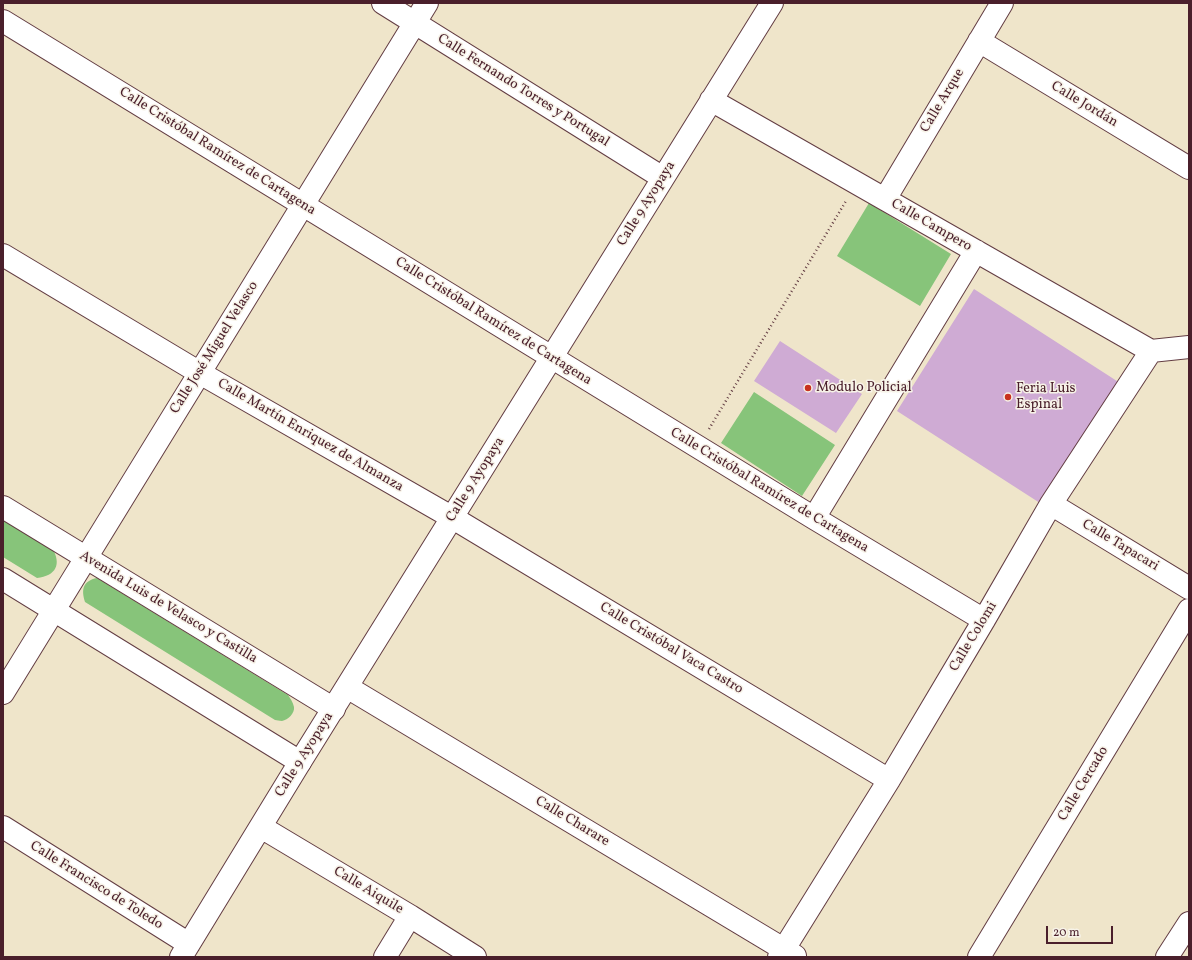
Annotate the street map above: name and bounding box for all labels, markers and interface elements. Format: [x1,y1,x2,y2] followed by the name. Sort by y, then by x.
[434,31,612,151] street label: Calle Fernando Torres y Portugal
[917,66,969,136] street label: Calle Arque
[1048,78,1120,132] street label: Calle Jordán
[116,84,318,220] street label: Calle Cristóbal Ramírez de Cartagena
[614,158,680,250] street label: Calle 9 Ayopaya
[888,196,974,256] street label: Calle Campero
[392,254,594,390] street label: Calle Cristóbal Ramírez de Cartagena
[167,279,263,417] street label: Calle José Miguel Velasco
[214,376,406,496] street label: Calle Martín Enriquez de Almanza
[816,380,912,396] place label: Modulo Policial
[1016,381,1076,414] place label: Feria Luis Espinal
[803,383,813,393] marker: Modulo Policial
[1003,392,1013,402] marker: Feria Luis Espinal
[667,425,871,557] street label: Calle Cristóbal Ramírez de Cartagena
[443,434,509,526] street label: Calle 9 Ayopaya
[1079,517,1161,575] street label: Calle Tapacari
[76,548,260,668] street label: Avenida Luis de Velasco y Castilla
[596,599,746,699] street label: Calle Cristóbal Vaca Castro
[947,599,1001,675] street label: Calle Colomi
[272,709,338,801] street label: Calle 9 Ayopaya
[1055,744,1113,824] street label: Calle Cercado
[532,793,612,851] street label: Calle Charare
[26,838,166,934] street label: Calle Francisco de Toledo
[330,864,406,918] street label: Calle Aiquile
[1048,918,1115,944] scale bar
[1053,925,1080,941] text: 20 m

